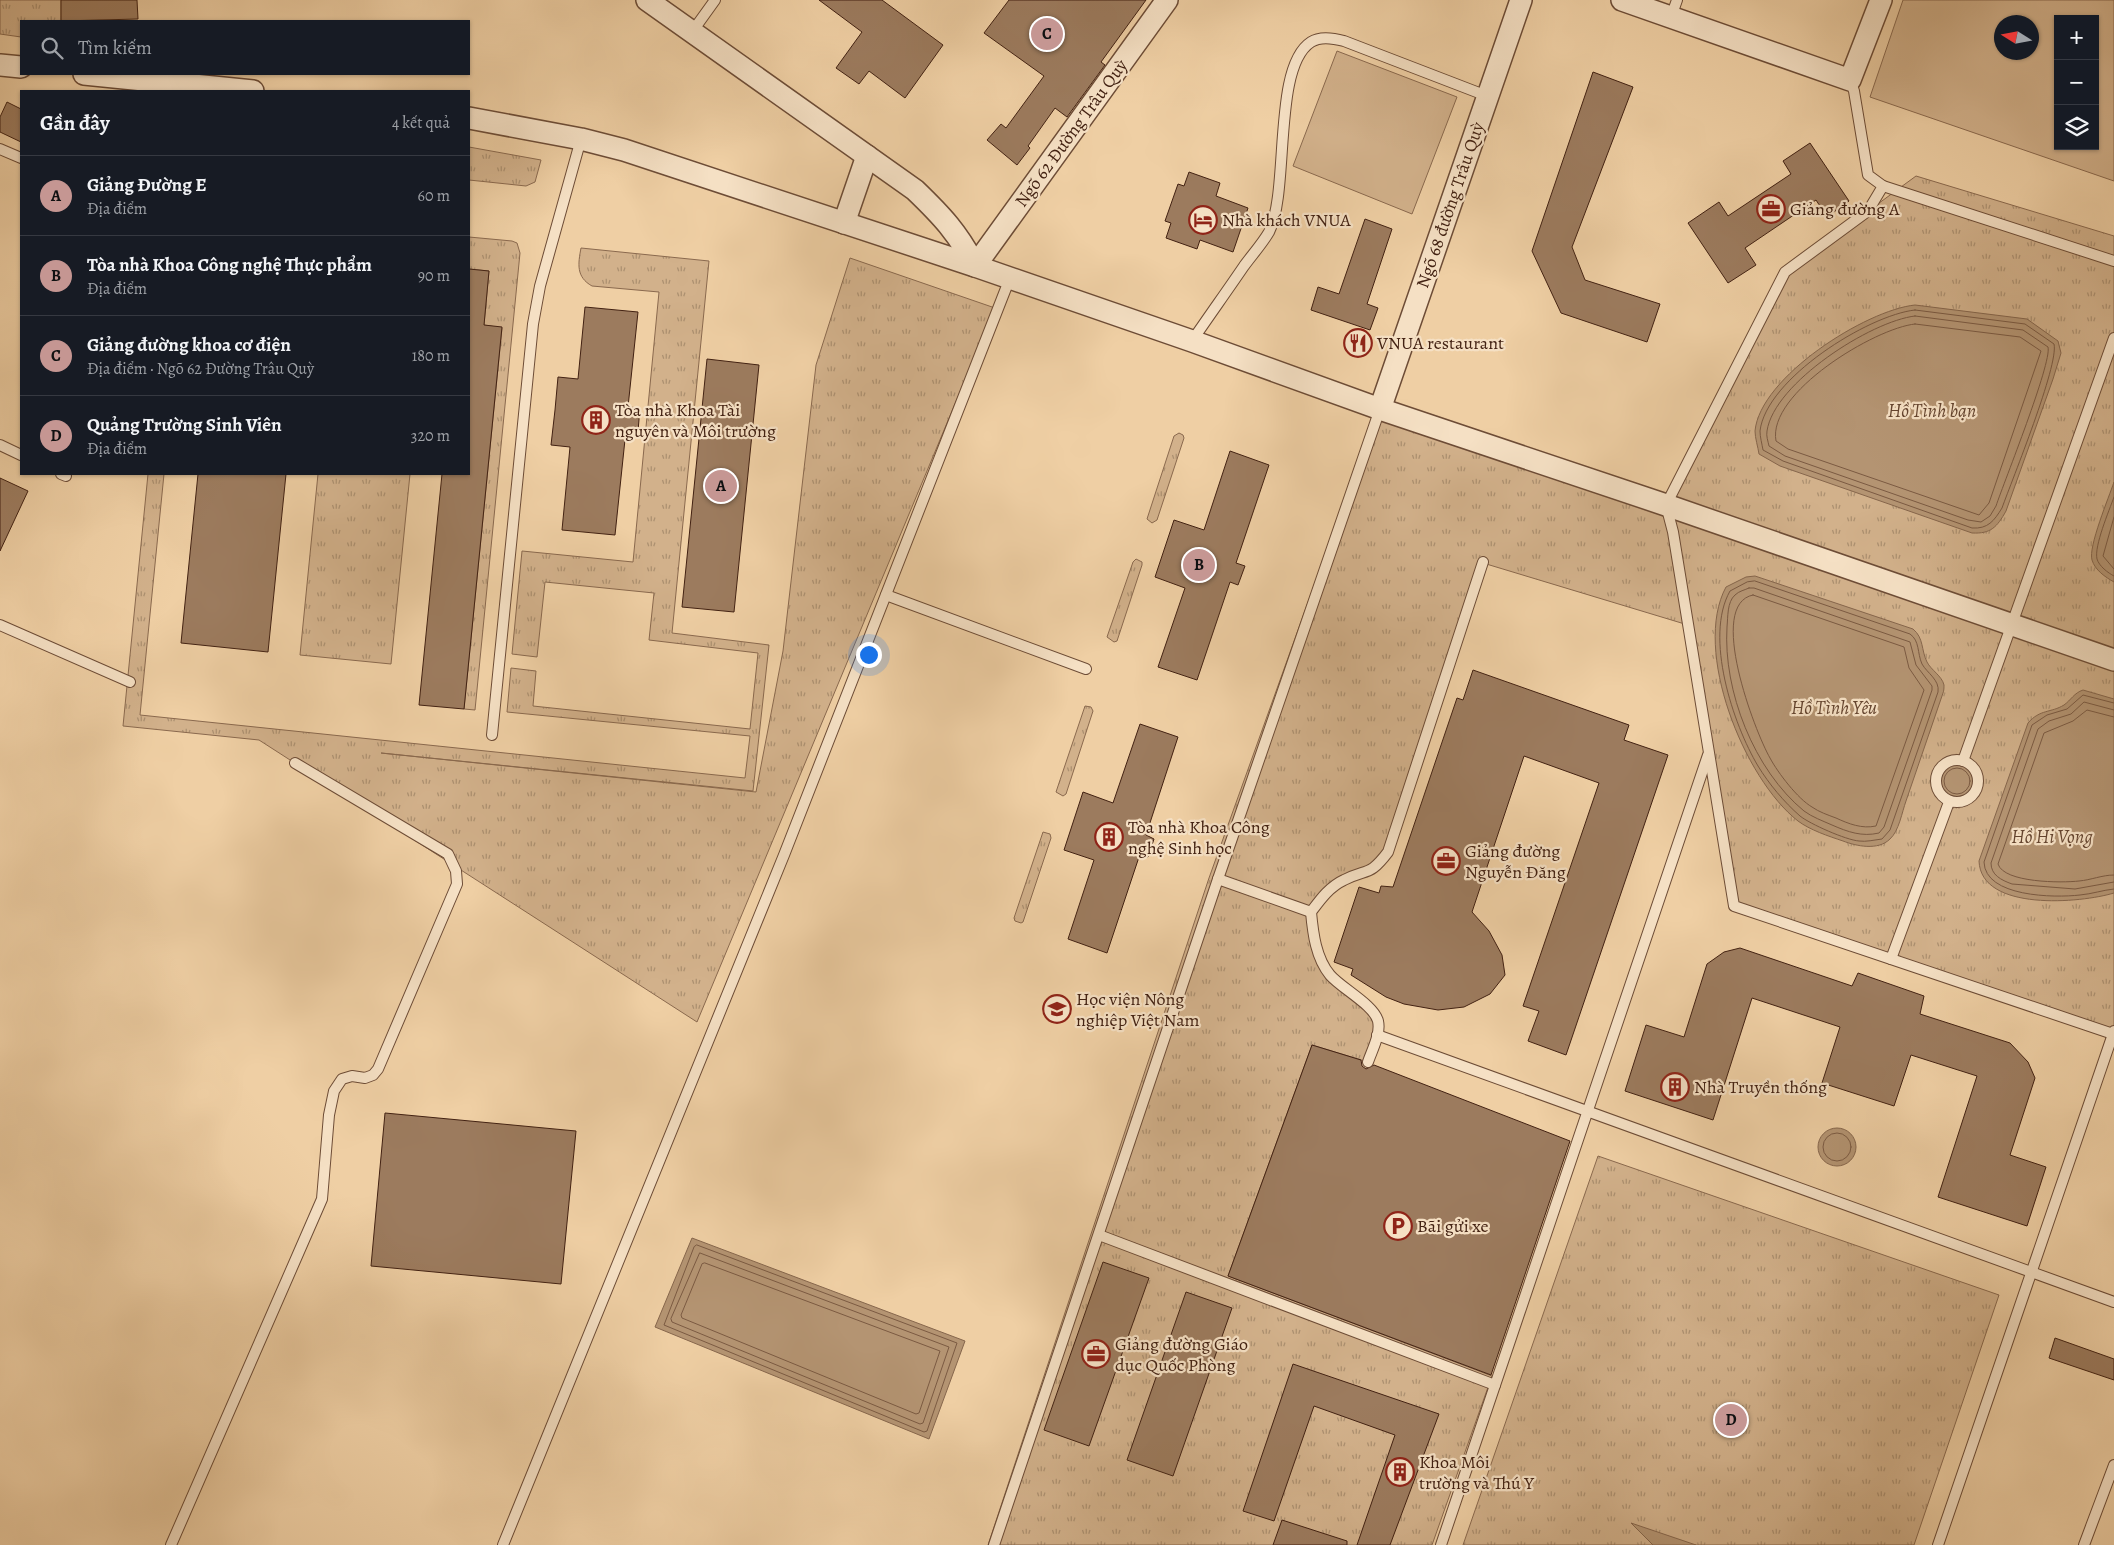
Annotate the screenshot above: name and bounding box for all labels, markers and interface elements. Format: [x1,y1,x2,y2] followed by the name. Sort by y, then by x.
[1031,15,1063,53] pin: C
[1994,15,2039,60] north arrow
[2054,15,2099,150] map controls
[2054,15,2099,60] button: +
[20,20,470,75] search box
[38,34,66,62] icon: search
[78,35,152,61] text: Tìm kiếm
[1009,54,1133,212] street label: Ngõ 62 Đường Trâu Quỳ
[2054,60,2099,105] button: −
[2054,105,2099,150] button: layers
[40,109,110,137] text: Gần đây
[392,112,450,134] text: 4 kết quả
[1410,118,1490,291] street label: Ngõ 68 đường Trâu Quỳ
[87,172,207,198] text: Giảng Đường E
[51,185,61,207] text: A
[418,185,450,207] text: 60 m
[1756,194,1786,224] office icon: Giảng đường A
[1790,197,1900,221] place label: Giảng đường A
[87,198,147,220] text: Địa điểm
[1188,205,1218,235] hotel icon: Nhà khách VNUA
[1222,208,1351,232] place label: Nhà khách VNUA
[87,252,372,278] text: Tòa nhà Khoa Công nghệ Thực phẩm
[51,265,61,287] text: B
[418,265,450,287] text: 90 m
[87,278,147,300] text: Địa điểm
[1343,328,1373,358] restaurant icon: VNUA restaurant
[1376,331,1504,355] place label: VNUA restaurant
[87,332,291,358] text: Giảng đường khoa cơ điện
[51,345,61,367] text: C
[412,345,450,367] text: 180 m
[87,358,314,380] text: Địa điểm · Ngõ 62 Đường Trâu Quỳ
[615,398,776,443] place label: Tòa nhà Khoa Tài nguyên và Môi trường
[1888,398,1976,424] water label: Hồ Tình bạn
[581,405,611,435] building icon: Tòa nhà Khoa Tài nguyên và Môi trường
[87,412,282,438] text: Quảng Trường Sinh Viên
[50,425,62,447] text: D
[411,425,450,447] text: 320 m
[87,438,147,460] text: Địa điểm
[705,467,737,505] pin: A
[1183,546,1215,584] pin: B
[856,642,882,668] your location
[1791,695,1877,721] water label: Hồ Tình Yêu
[1128,815,1270,860] place label: Tòa nhà Khoa Công nghệ Sinh học
[1094,822,1124,852] building icon: Tòa nhà Khoa Công nghệ Sinh học
[2011,824,2093,850] water label: Hồ Hi Vọng
[1465,839,1566,884] place label: Giảng đường Nguyễn Đăng
[1431,846,1461,876] office icon: Giảng đường Nguyễn Đăng
[1076,987,1200,1032] place label: Học viện Nông nghiệp Việt Nam
[1042,994,1072,1024] school or university icon: Học viện Nông nghiệp Việt Nam
[1660,1072,1690,1102] building icon: Nhà Truyền thống
[1694,1075,1827,1099] place label: Nhà Truyền thống
[1383,1211,1413,1241] parking icon: Bãi gửi xe
[1417,1214,1489,1238] place label: Bãi gửi xe
[1115,1332,1248,1377] place label: Giảng đường Giáo dục Quốc Phòng
[1081,1339,1111,1369] office icon: Giảng đường Giáo dục Quốc Phòng
[1715,1401,1747,1439] pin: D
[1419,1450,1535,1495] place label: Khoa Môi trường và Thú Y
[1385,1457,1415,1487] building icon: Khoa Môi trường và Thú Y

